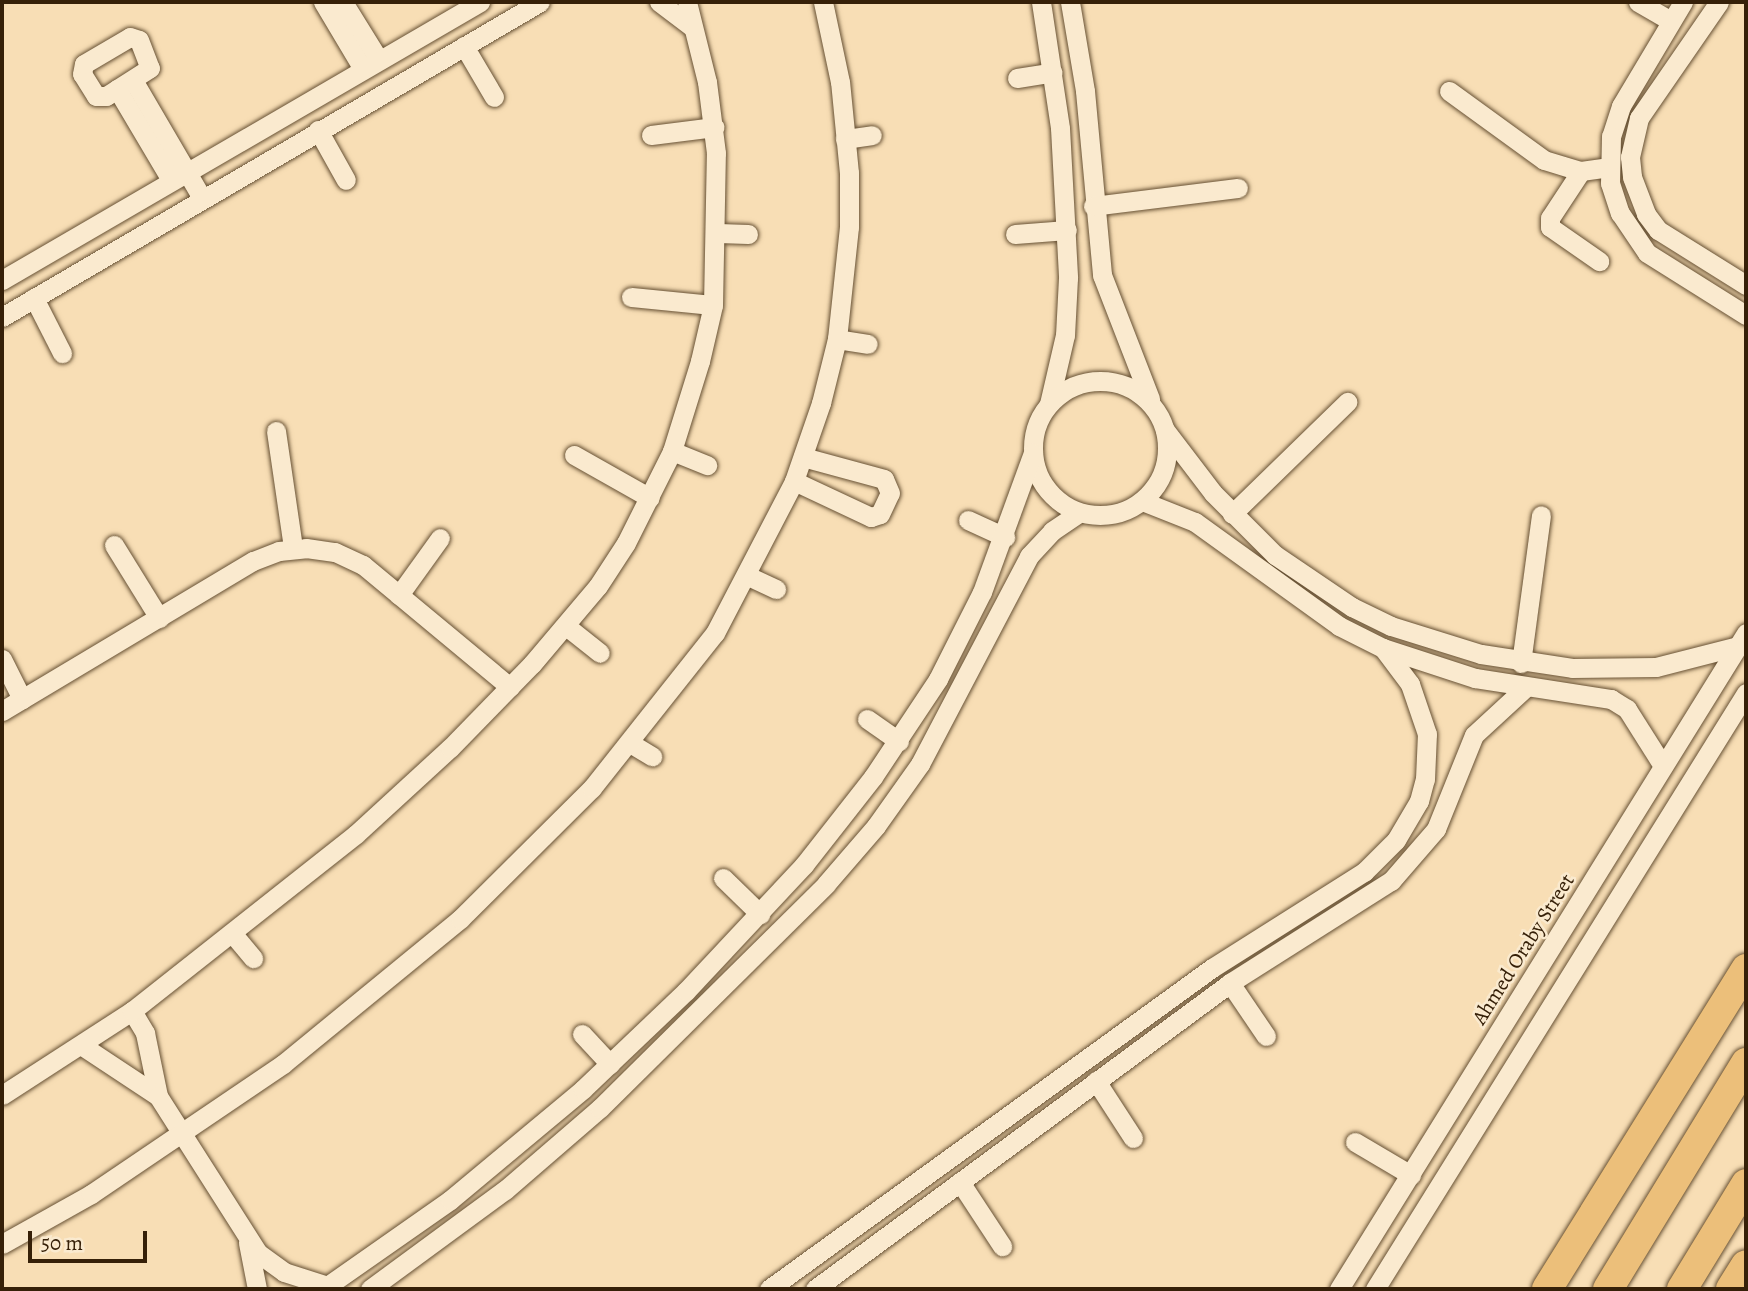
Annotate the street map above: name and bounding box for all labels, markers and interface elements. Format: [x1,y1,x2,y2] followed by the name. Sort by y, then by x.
[1466,869,1580,1029] street label: Ahmed Oraby Street
[32,1218,150,1262] scale bar
[41,1229,83,1257] text: 50 m

